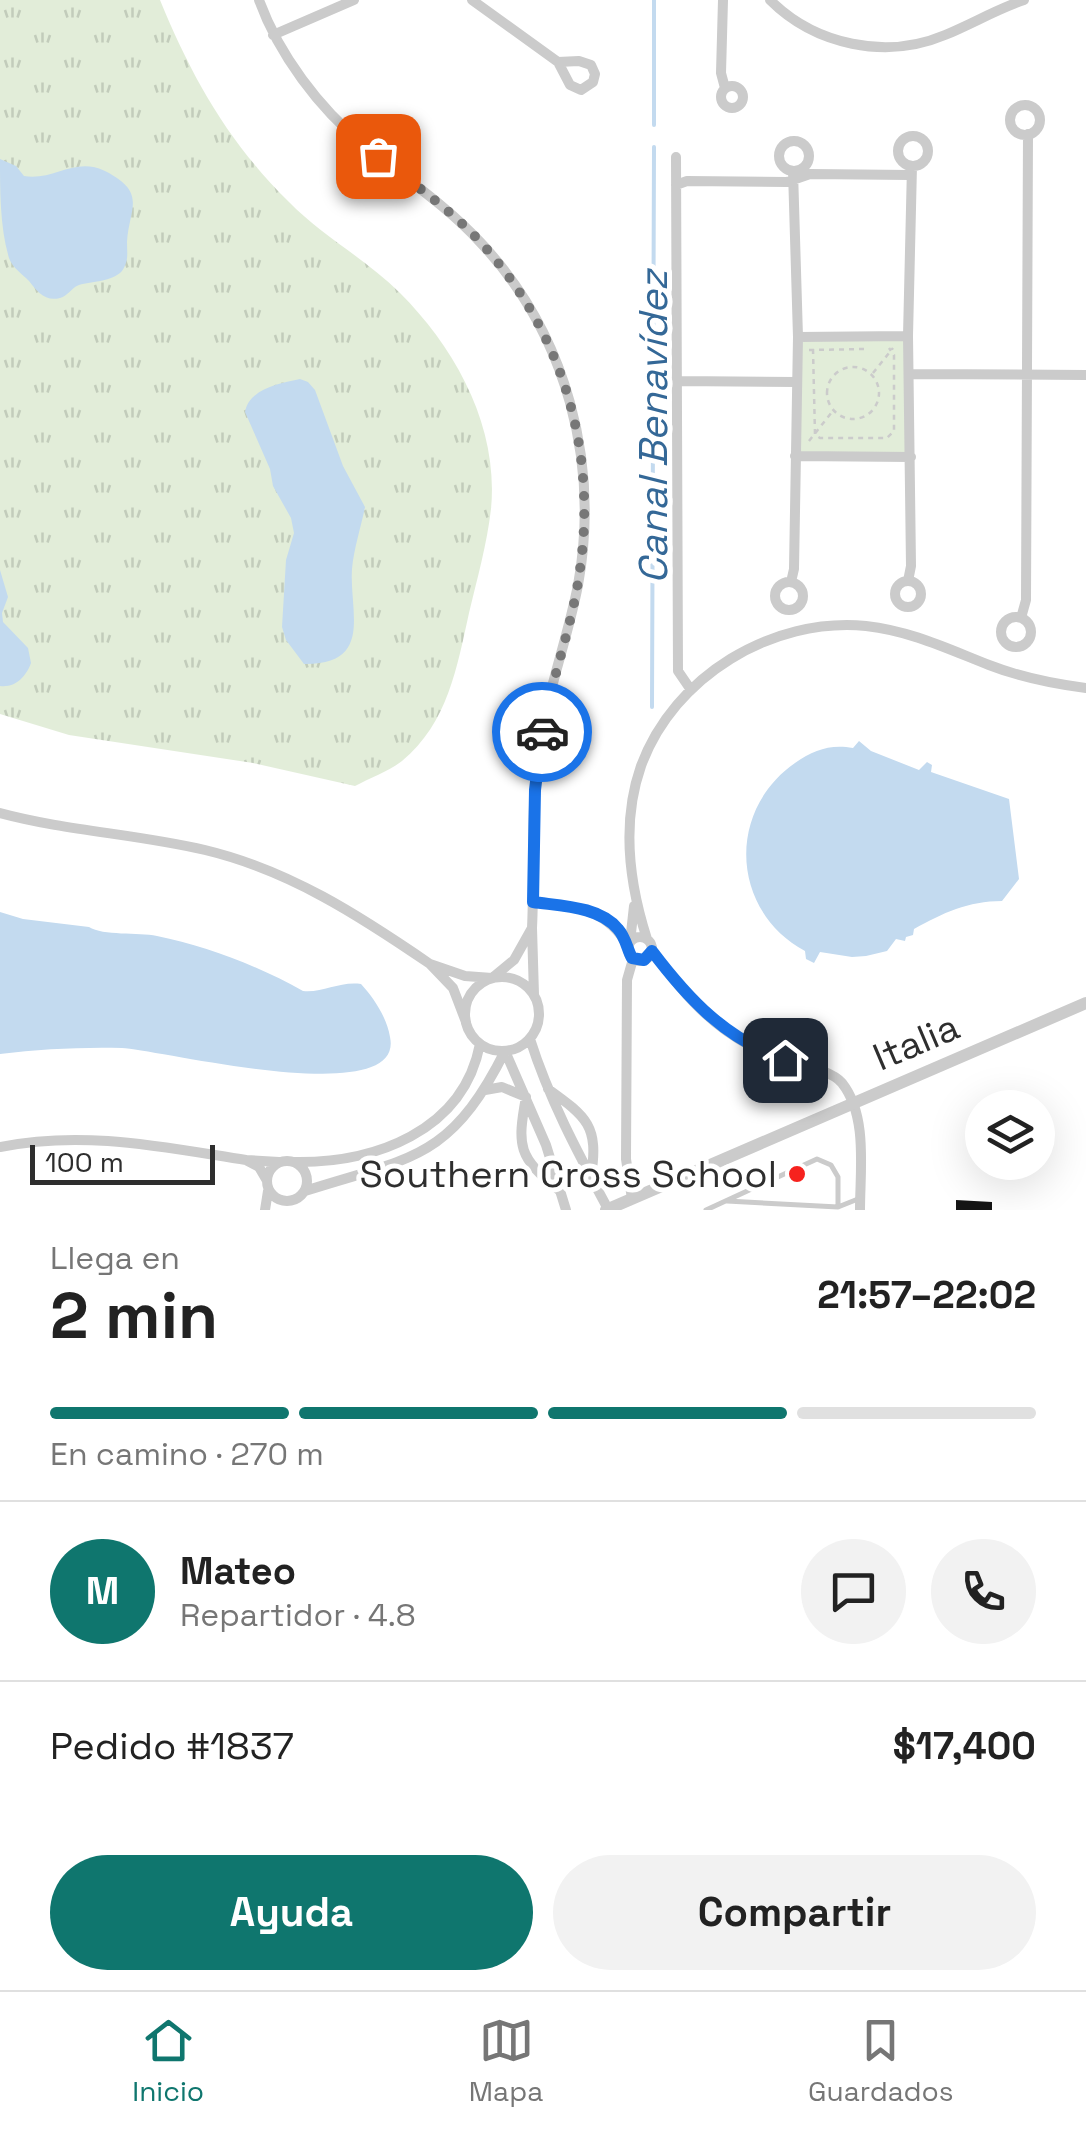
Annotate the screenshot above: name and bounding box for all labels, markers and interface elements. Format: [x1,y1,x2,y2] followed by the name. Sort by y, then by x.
[336,114,421,199] pin
[351,129,406,184] icon: bag
[628,267,679,584] water label: Canal Benavídez
[492,682,592,782] courier
[515,705,570,760] icon: car
[866,1003,966,1081] street label: Italia
[743,1018,828,1103] pin
[758,1033,813,1088] icon: home
[965,1090,1055,1180] map controls
[965,1090,1055,1180] button: layers
[30,1140,215,1184] scale bar
[45,1144,124,1180] text: 100 m
[359,1150,777,1198] place label: Southern Cross School
[786,1163,808,1185] marker: Southern Cross School
[50,1238,180,1278] text: Llega en
[817,1271,1036,1319] text: 21:57–22:02
[50,1274,218,1357] text: 2 min
[50,1434,324,1474] text: En camino · 270 m
[801,1539,906,1644] button: chat
[931,1539,1036,1644] button: phone
[180,1547,296,1595] text: Mateo
[86,1567,119,1615] text: M
[180,1595,416,1635] text: Repartidor · 4.8
[50,1722,294,1770] text: Pedido #1837
[893,1722,1036,1770] text: $17,400
[50,1855,533,1970] button: Ayuda
[553,1855,1036,1970] button: Compartir
[132,2013,204,2109] tab: Inicio
[469,2013,543,2109] tab: Mapa
[808,2013,954,2109] tab: Guardados

